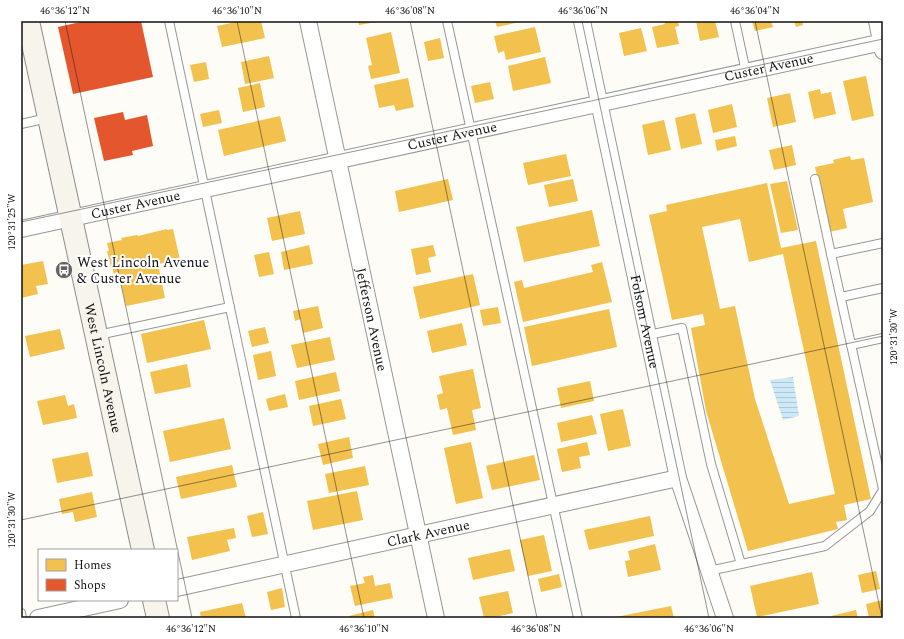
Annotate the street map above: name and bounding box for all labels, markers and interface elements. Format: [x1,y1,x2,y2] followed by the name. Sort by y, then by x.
[40,3,90,19] text: 46°36'12"N
[212,3,262,19] text: 46°36'10"N
[385,3,435,19] text: 46°36'08"N
[558,3,608,19] text: 46°36'06"N
[730,3,780,19] text: 46°36'04"N
[722,47,816,87] street label: Custer Avenue
[405,116,499,155] street label: Custer Avenue
[89,184,182,224] street label: Custer Avenue
[4,193,20,250] text: 120°31'25"W
[77,252,209,289] place label: West Lincoln Avenue & Custer Avenue
[54,260,74,280] bus stop icon: West Lincoln Avenue & Custer Avenue
[351,265,393,373] street label: Jefferson Avenue
[625,273,665,370] street label: Folsom Avenue
[79,301,128,435] street label: West Lincoln Avenue
[886,308,902,365] text: 120°31'30"W
[4,491,20,548] text: 120°31'30"W
[385,514,472,552] street label: Clark Avenue
[38,549,178,601] legend
[74,556,112,575] text: Homes
[74,576,106,595] text: Shops
[166,621,216,637] text: 46°36'12"N
[339,621,389,637] text: 46°36'10"N
[511,621,561,637] text: 46°36'08"N
[684,621,734,637] text: 46°36'06"N

